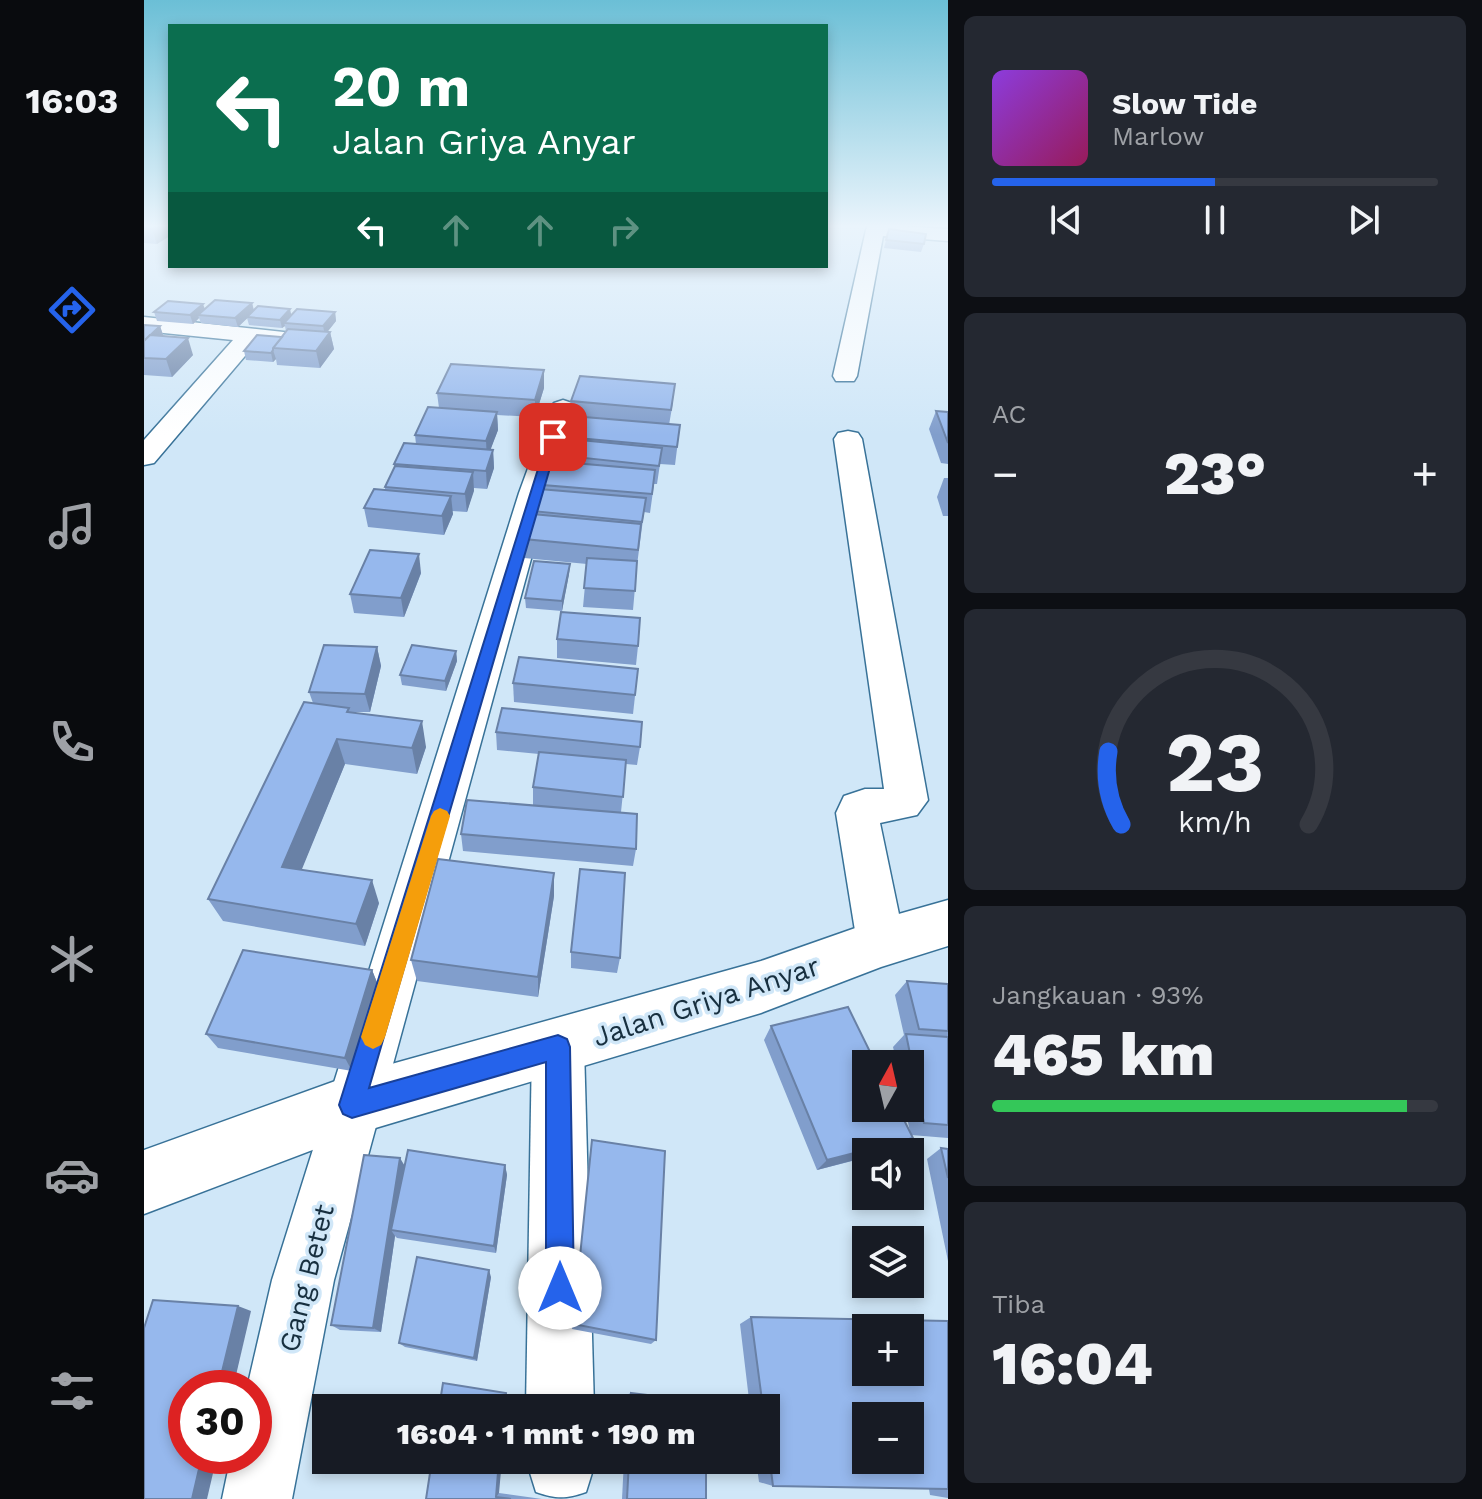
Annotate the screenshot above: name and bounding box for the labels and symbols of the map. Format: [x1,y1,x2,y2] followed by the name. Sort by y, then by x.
[519,403,587,471] pin
[589,949,824,1054] street label: Jalan Griya Anyar
[852,1050,924,1122] north arrow
[272,1201,341,1355] street label: Gang Betet
[518,1246,602,1330] position arrow
[168,1370,272,1474] speed limit sign: 30

